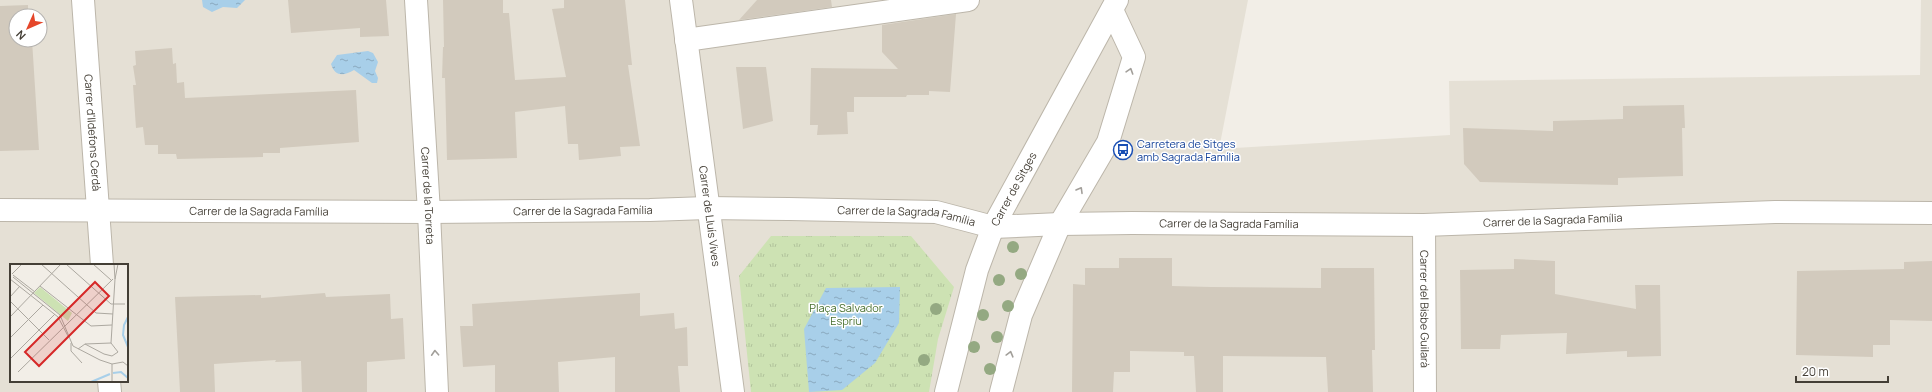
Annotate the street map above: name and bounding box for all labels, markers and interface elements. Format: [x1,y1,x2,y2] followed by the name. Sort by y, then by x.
[8,8,48,48] north arrow
[12,27,29,44] text: N
[1125,68,1134,75] one-way arrow
[81,74,105,192] street label: Carrer d'Ildefons Cerdà
[1137,136,1240,164] place label: Carretera de Sitges amb Sagrada Família
[1112,139,1134,161] bus stop icon: Carretera de Sitges amb Sagrada Família
[418,146,438,245] street label: Carrer de la Torreta
[987,149,1040,228] street label: Carrer de Sitges
[696,165,724,268] street label: Carrer de Lluís Vives
[1075,187,1082,194] one-way arrow
[513,202,653,218] street label: Carrer de la Sagrada Família
[837,202,977,229] street label: Carrer de la Sagrada Família
[189,203,329,219] street label: Carrer de la Sagrada Família
[1483,210,1623,230] street label: Carrer de la Sagrada Família
[1159,215,1299,231] street label: Carrer de la Sagrada Família
[1417,250,1433,368] street label: Carrer del Bisbe Guilarà
[10,264,128,382] inset map
[809,300,883,328] park label: Plaça Salvador Espriu
[431,350,439,356] one-way arrow
[1005,351,1014,358] one-way arrow
[1796,358,1888,384] scale bar
[1802,363,1829,380] text: 20 m

